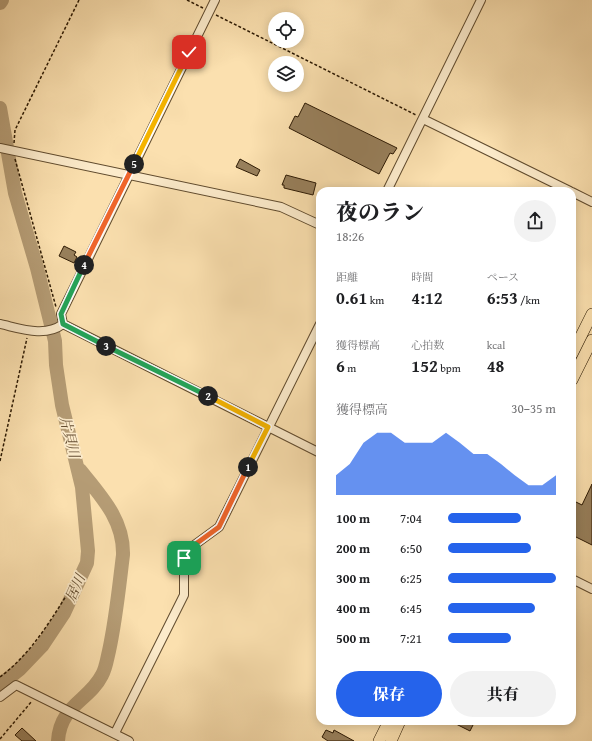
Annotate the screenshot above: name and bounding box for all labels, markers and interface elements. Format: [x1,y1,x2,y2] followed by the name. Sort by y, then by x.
[268,12,304,92] map controls
[268,12,304,48] button: locate
[172,35,206,69] pin
[178,41,200,63] icon: check
[268,56,304,92] button: layers
[124,154,144,174] pin: 5
[131,156,137,172] text: 5
[336,196,424,228] text: 夜のラン
[514,200,556,242] button: share
[336,227,364,246] text: 18:26
[74,255,94,275] pin: 4
[81,257,87,273] text: 4
[336,269,358,285] text: 距離
[411,269,433,285] text: 時間
[487,269,519,285] text: ペース
[336,285,367,310] text: 0.61
[411,285,443,310] text: 4:12
[487,285,518,310] text: 6:53
[367,292,384,308] text: km
[518,292,540,308] text: /km
[96,336,116,356] pin: 3
[336,337,380,353] text: 獲得標高
[411,337,444,353] text: 心拍数
[487,337,505,353] text: kcal
[103,338,109,354] text: 3
[336,353,345,378] text: 6
[411,353,438,378] text: 152
[487,353,504,378] text: 48
[345,360,356,376] text: m
[438,360,461,376] text: bpm
[198,386,218,406] pin: 2
[205,388,211,404] text: 2
[511,399,556,418] text: 30–35 m
[336,400,388,419] text: 獲得標高
[55,414,85,462] water label: 片貝川
[238,457,258,477] pin: 1
[245,459,251,475] text: 1
[336,509,370,528] text: 100 m
[400,509,422,528] text: 7:04
[336,539,370,558] text: 200 m
[400,539,422,558] text: 6:50
[167,541,201,575] pin
[173,547,195,569] icon: arrive
[60,569,91,605] water label: 居川
[336,569,370,588] text: 300 m
[400,569,422,588] text: 6:25
[336,599,370,618] text: 400 m
[400,599,422,618] text: 6:45
[336,629,370,648] text: 500 m
[400,629,422,648] text: 7:21
[336,671,442,717] button: 保存
[450,671,556,717] button: 共有

